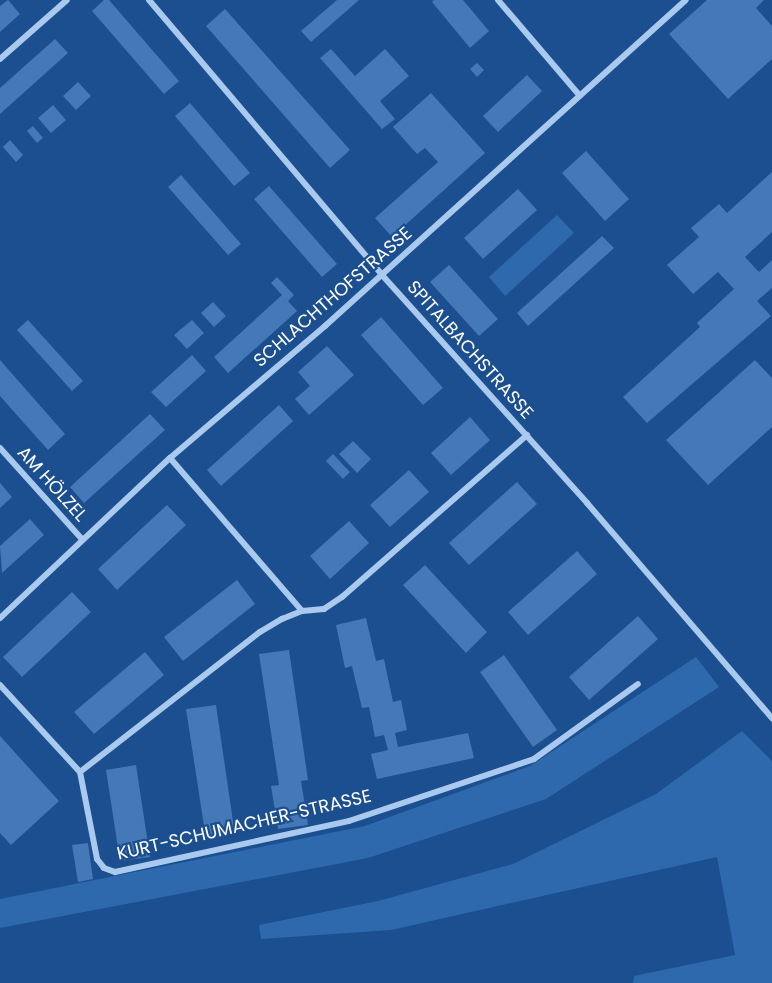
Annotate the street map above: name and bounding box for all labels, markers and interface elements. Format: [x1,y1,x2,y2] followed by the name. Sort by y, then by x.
[250,222,416,372] street label: SCHLACHTHOFSTRASSE
[402,277,538,423] street label: SPITALBACHSTRASSE
[13,442,91,526] street label: AM HÖLZEL
[115,785,373,865] street label: KURT-SCHUMACHER-STRASSE

